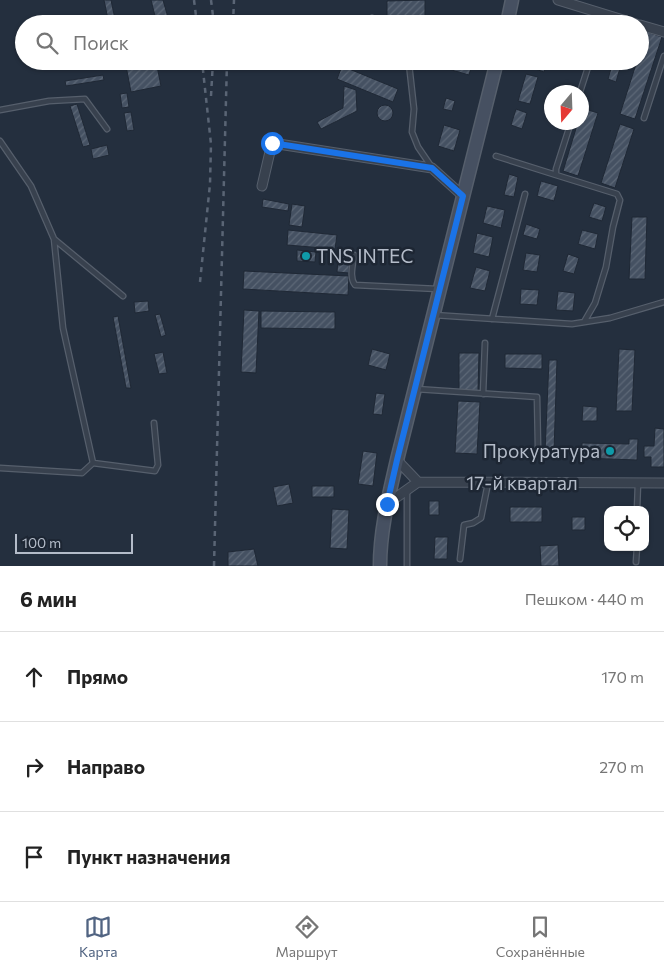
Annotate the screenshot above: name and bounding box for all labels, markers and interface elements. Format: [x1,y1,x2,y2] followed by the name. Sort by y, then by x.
[15,15,649,70] search box
[33,29,61,57] icon: search
[73,31,129,54] text: Поиск
[544,85,589,130] north arrow
[261,132,284,155] route start
[316,244,413,267] place label: TNS INTEC
[300,250,312,262] marker: TNS INTEC
[483,439,600,462] place label: Прокуратура
[604,445,616,457] marker: Прокуратура
[466,471,578,494] street label: 17-й квартал
[376,493,399,516] route end
[604,506,649,551] map controls
[604,506,649,551] button: locate
[15,531,132,554] scale bar
[22,534,61,551] text: 100 m
[20,586,77,611] text: 6 мин
[525,589,644,608] text: Пешком · 440 m
[20,663,48,691] icon: ahead
[67,665,128,688] text: Прямо
[601,667,644,686] text: 170 m
[20,753,48,781] icon: right
[67,755,145,778] text: Направо
[599,757,644,776] text: 270 m
[20,843,48,871] icon: arrive
[67,845,230,868] text: Пункт назначения
[79,913,118,960] tab: Карта
[276,913,338,960] tab: Маршрут
[496,913,585,960] tab: Сохранённые

